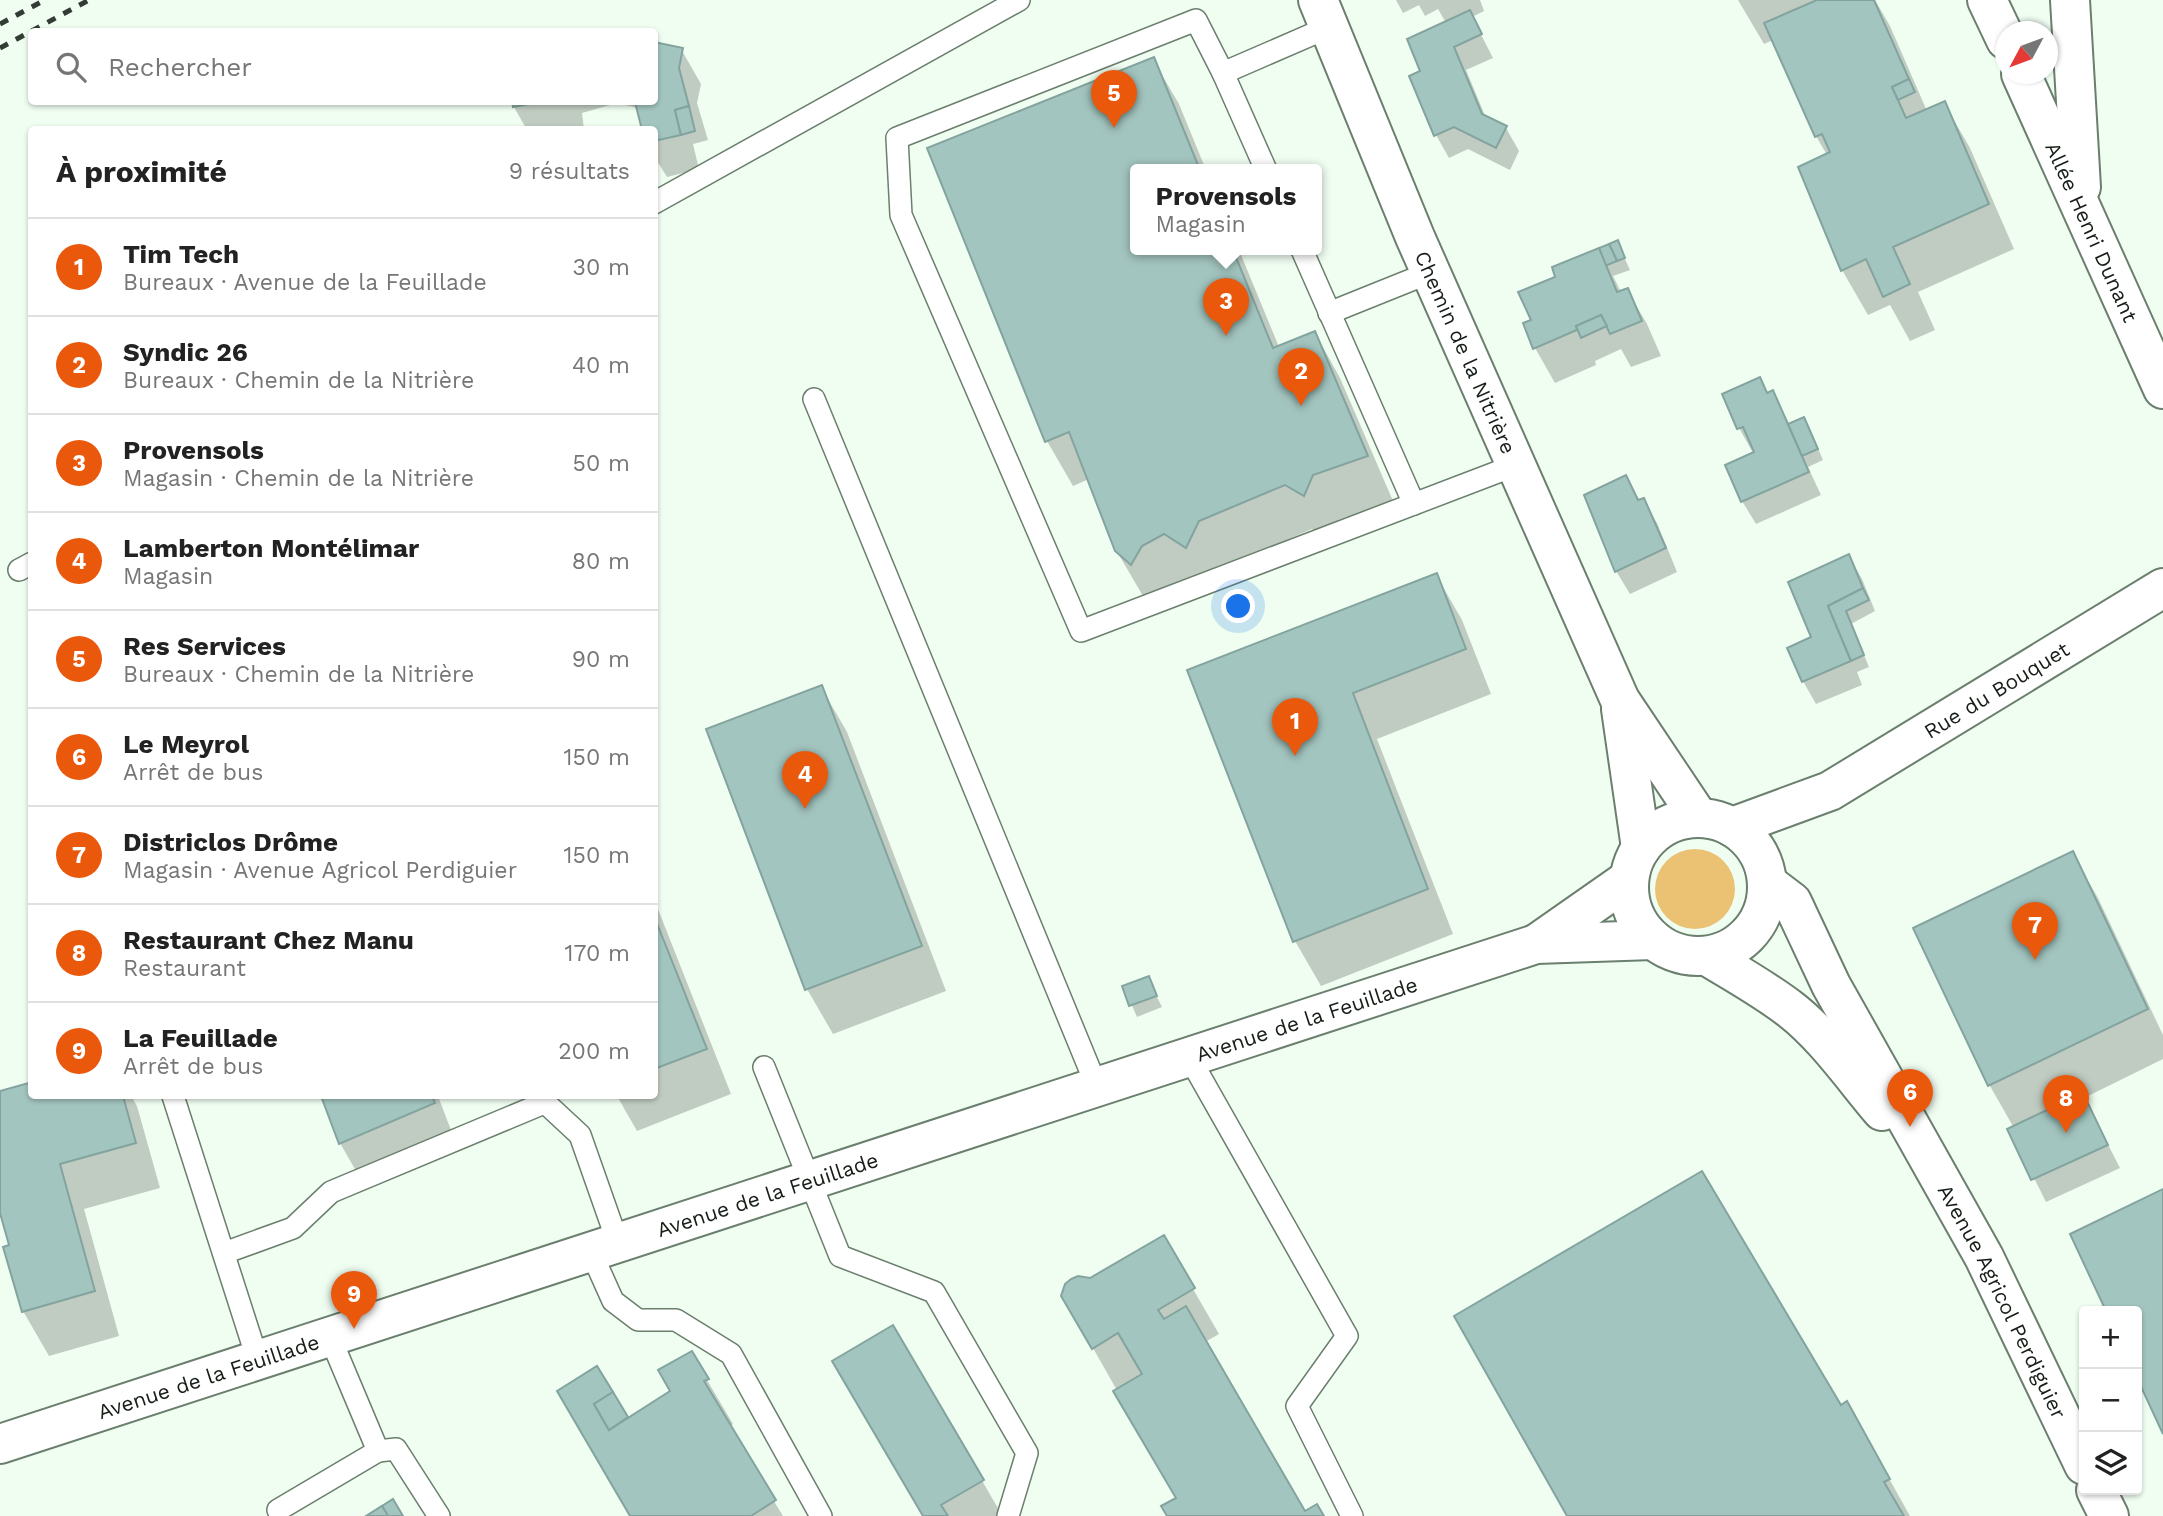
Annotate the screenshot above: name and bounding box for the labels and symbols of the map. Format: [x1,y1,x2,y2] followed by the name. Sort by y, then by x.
[1995,21,2058,84] north arrow
[1091,70,1137,128] pin: 5
[2041,138,2144,326] street label: Allée Henri Dunant
[1410,247,1522,457] street label: Chemin de la Nitrière
[1203,278,1249,336] pin: 3
[1278,348,1324,406] pin: 2
[1221,589,1255,623] your location
[1919,636,2073,743] street label: Rue du Bouquet
[1272,698,1318,756] pin: 1
[782,751,828,809] pin: 4
[2012,902,2058,960] pin: 7
[1193,971,1420,1066] street label: Avenue de la Feuillade
[1887,1069,1933,1127] pin: 6
[2043,1075,2089,1133] pin: 8
[653,1147,881,1242] street label: Avenue de la Feuillade
[1933,1180,2072,1423] street label: Avenue Agricol Perdiguier
[331,1271,377,1329] pin: 9
[94,1329,322,1424] street label: Avenue de la Feuillade

